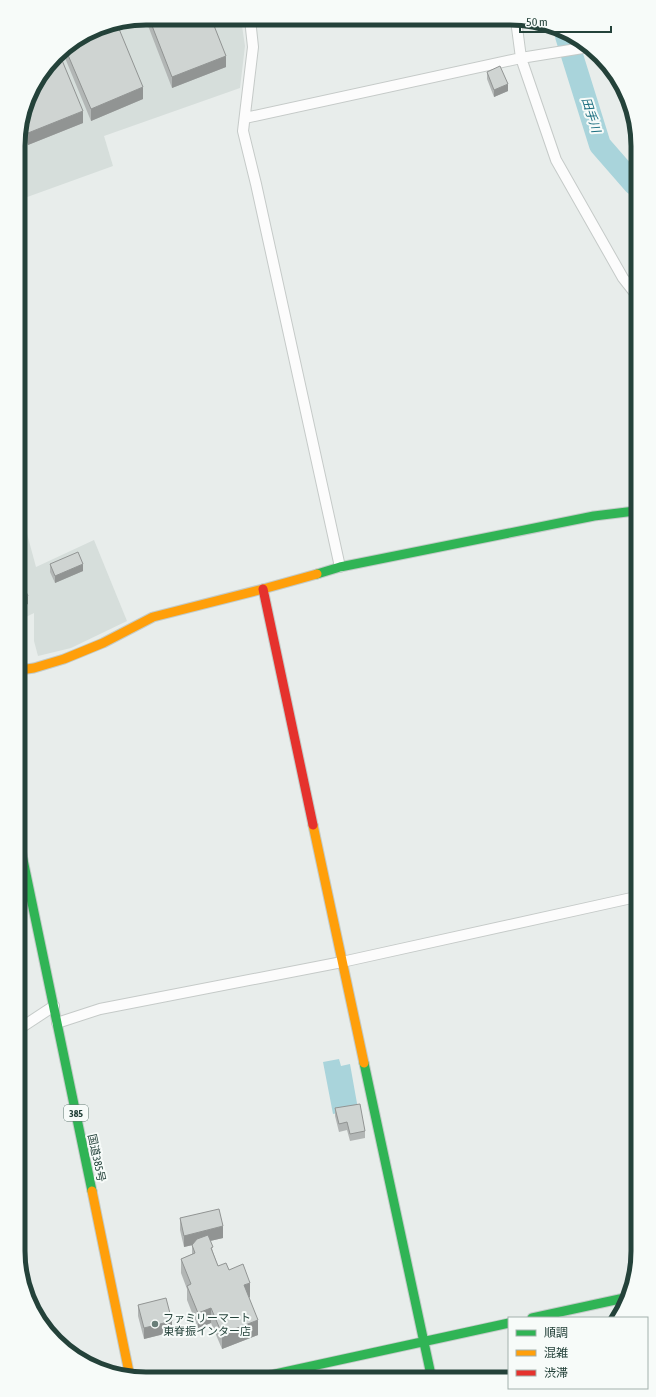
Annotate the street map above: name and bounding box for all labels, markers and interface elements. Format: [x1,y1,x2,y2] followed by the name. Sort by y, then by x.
[520,8,611,34] scale bar
[526,15,548,29] text: 50 m
[579,96,604,136] water label: 田手川
[64,1105,88,1121] road number: 385
[86,1133,108,1183] street label: 国道385号
[163,1312,251,1337] place label: ファミリーマート 東脊振インター店
[508,1317,648,1389] legend
[150,1319,160,1329] marker: ファミリーマート 東脊振インター店
[544,1326,568,1340] text: 順調
[544,1346,568,1360] text: 混雑
[544,1366,568,1380] text: 渋滞

